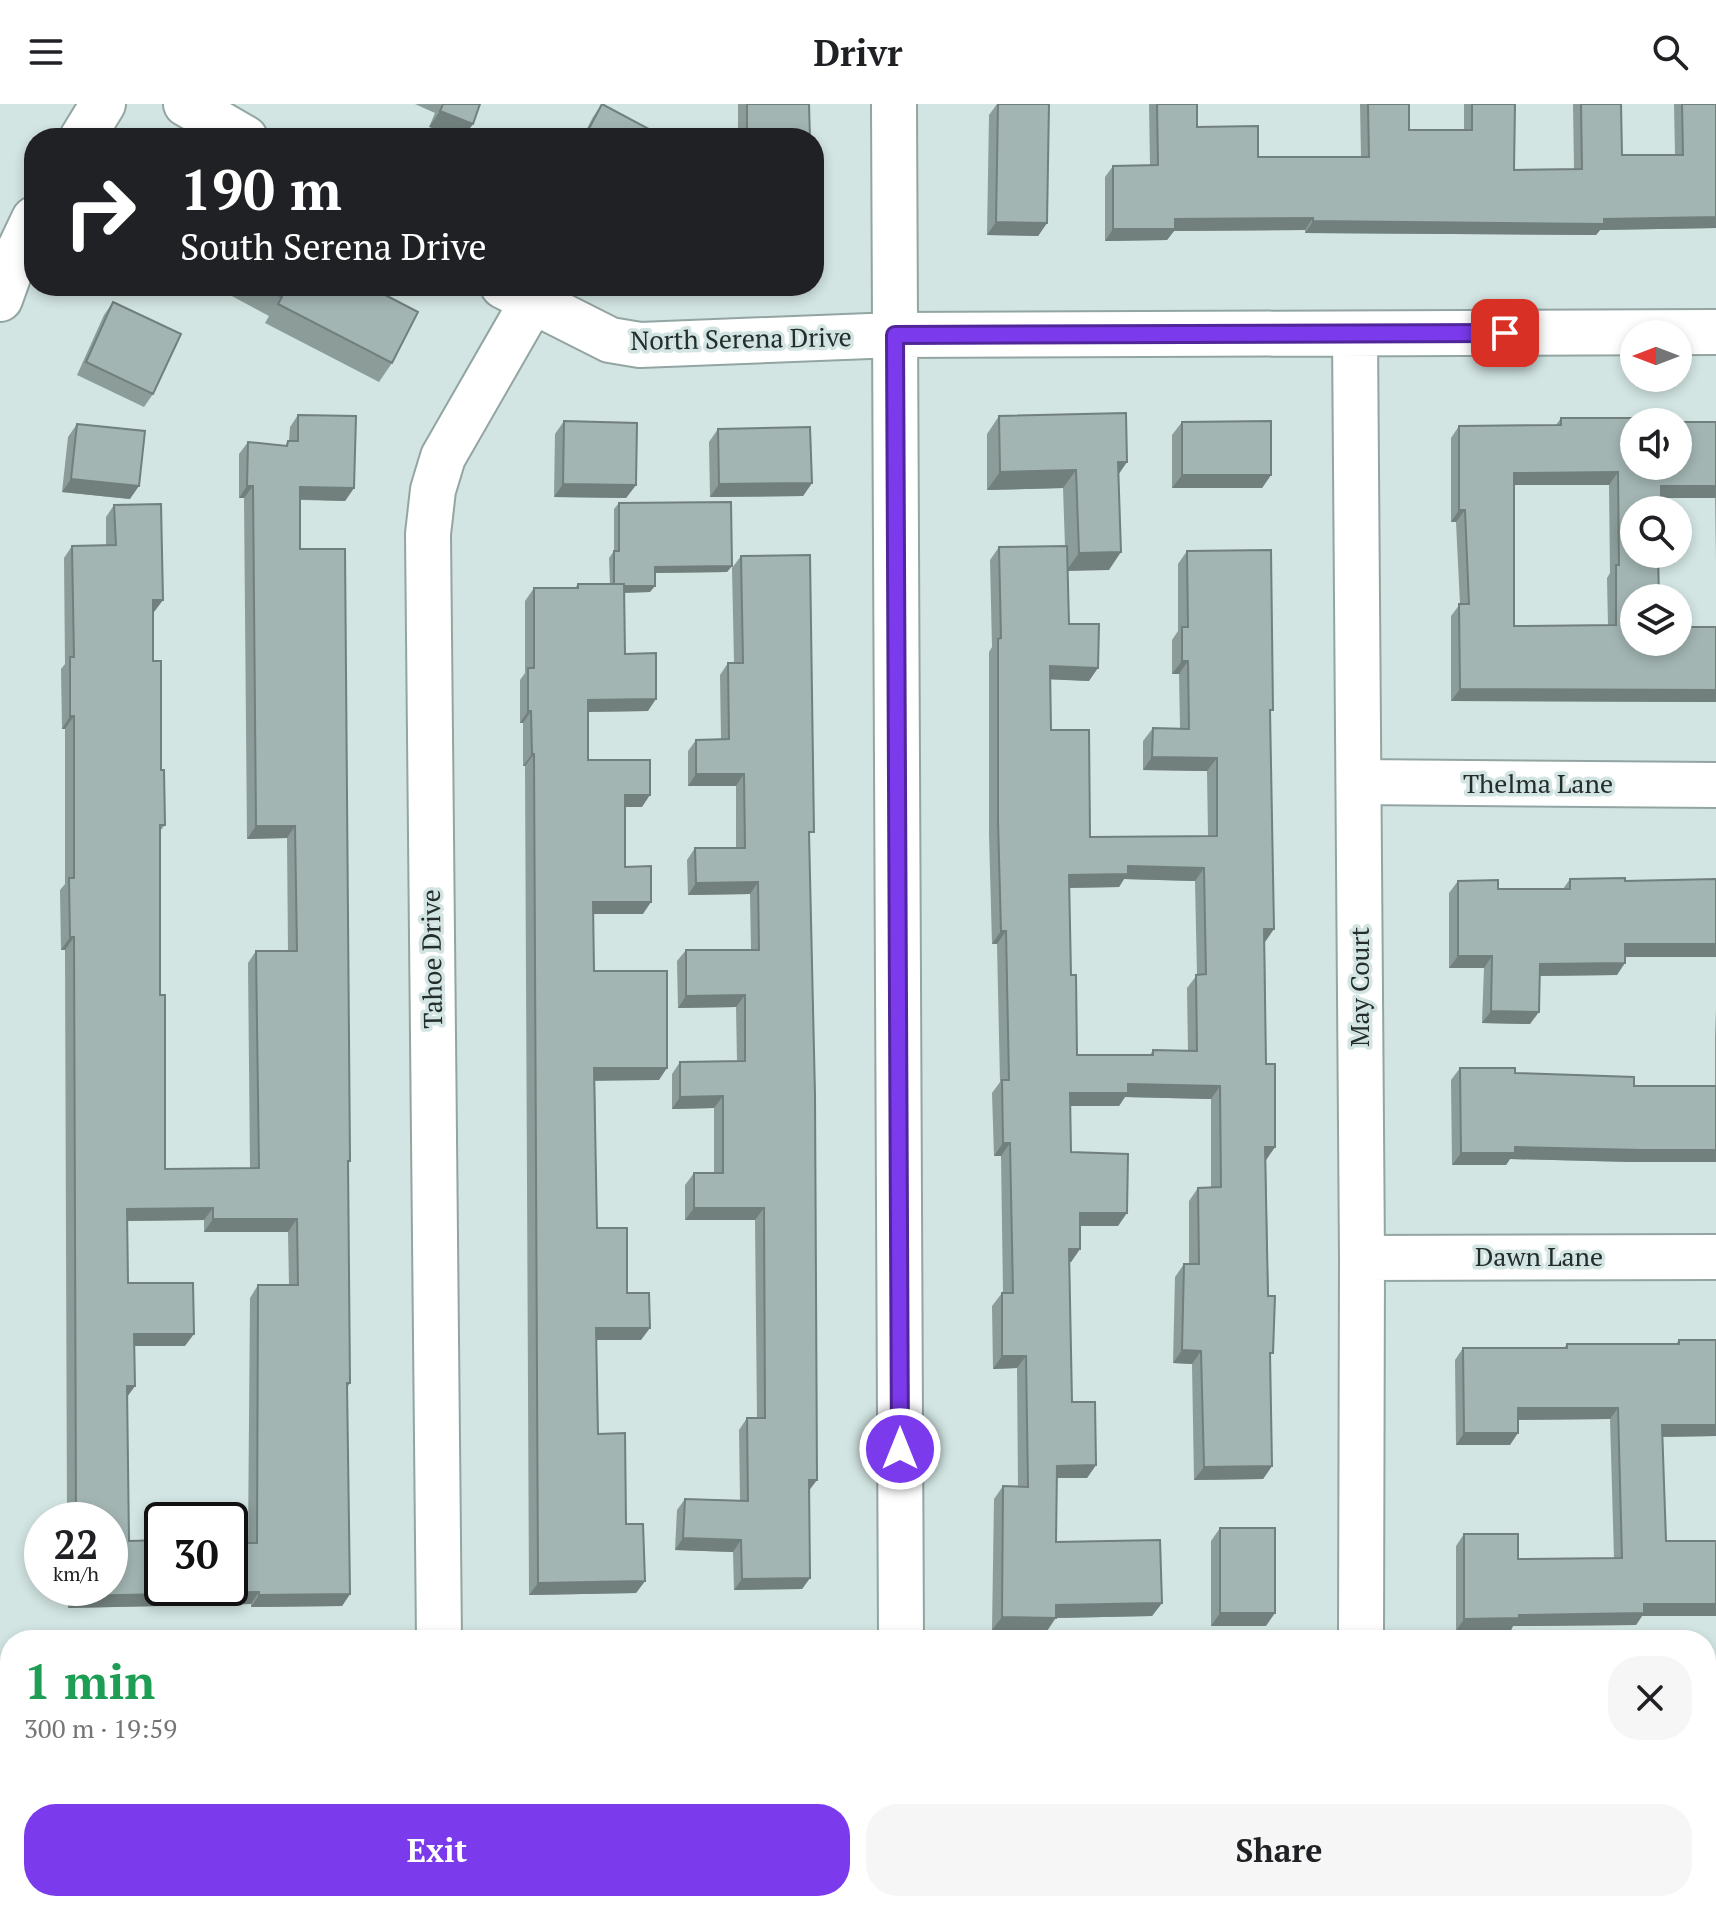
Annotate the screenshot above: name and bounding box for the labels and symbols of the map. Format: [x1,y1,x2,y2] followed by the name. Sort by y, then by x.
[1471,299,1539,367] pin
[630,319,852,357] street label: North Serena Drive
[1620,320,1692,392] north arrow
[1463,766,1613,800] street label: Thelma Lane
[413,889,449,1029] street label: Tahoe Drive
[1342,927,1376,1047] street label: May Court
[1475,1239,1603,1273] street label: Dawn Lane
[858,1407,942,1491] position arrow
[144,1502,248,1606] speed limit sign: 30

